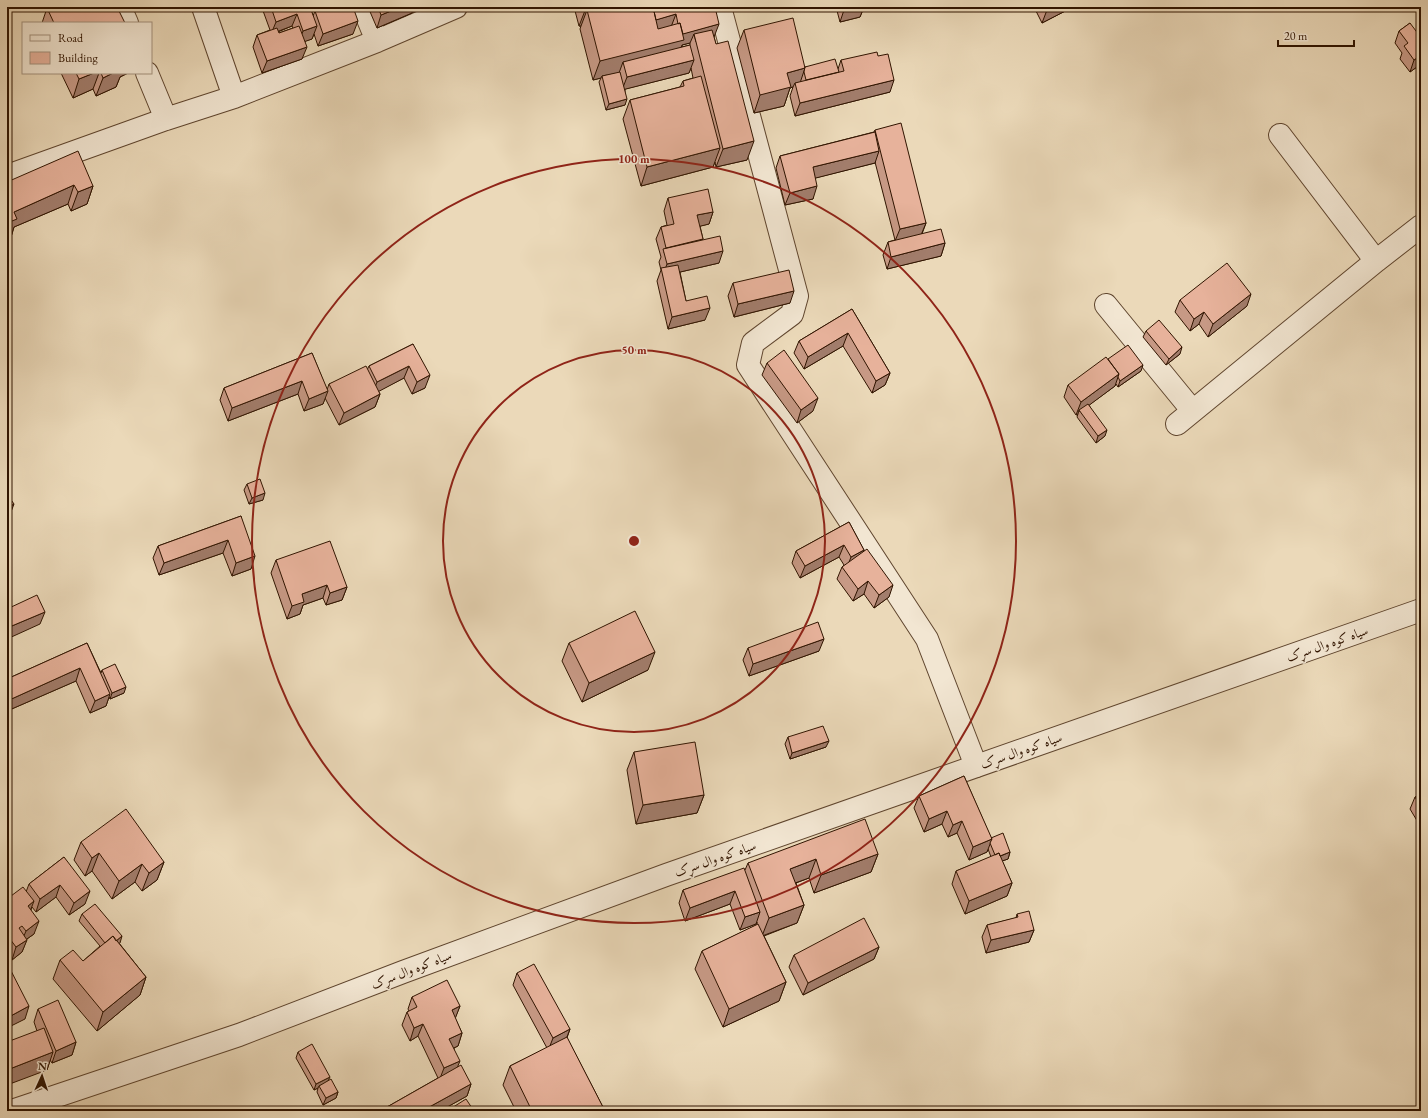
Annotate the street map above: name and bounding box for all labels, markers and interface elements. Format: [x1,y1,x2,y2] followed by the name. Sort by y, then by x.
[22,22,152,74] legend
[1278,22,1354,48] scale bar
[1284,28,1308,44] text: 20 m
[58,30,84,46] text: Road
[58,50,99,66] text: Building
[618,151,650,167] text: 100 m
[621,342,647,358] text: 50 m
[627,534,641,548] centre of rings
[1284,622,1371,667] street label: سیاه کوه وال سړک
[978,729,1065,774] street label: سیاه کوه وال سړک
[672,837,759,882] street label: سیاه کوه وال سړک
[368,946,455,995] street label: سیاه کوه وال سړک
[22,1056,62,1096] north arrow
[38,1059,47,1073] text: N

